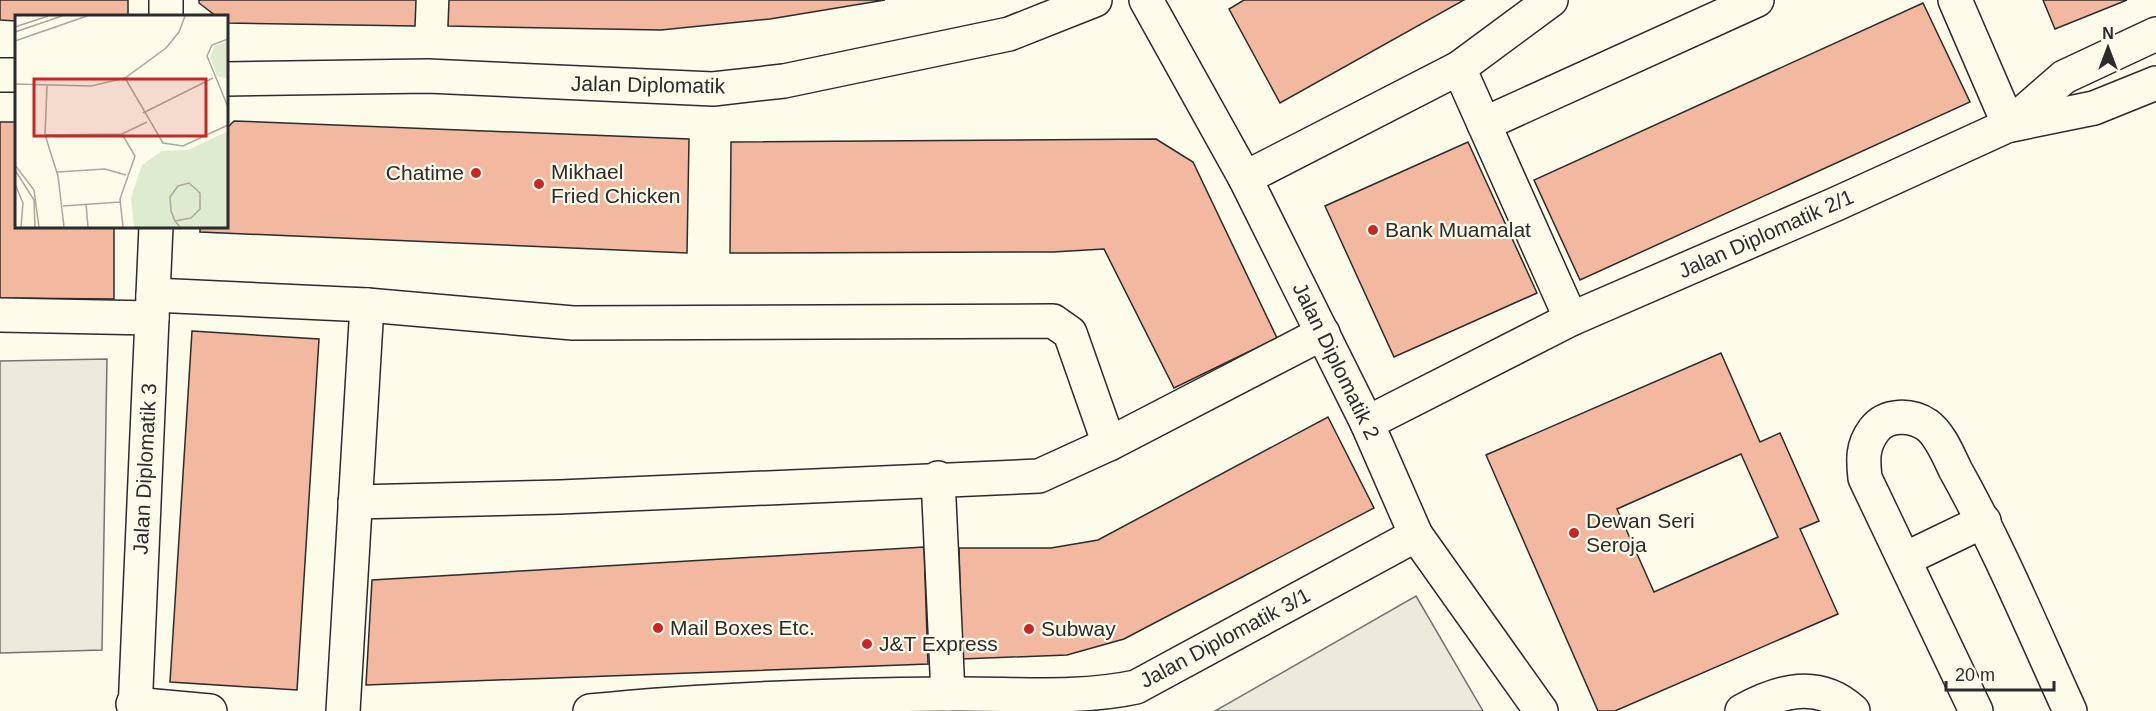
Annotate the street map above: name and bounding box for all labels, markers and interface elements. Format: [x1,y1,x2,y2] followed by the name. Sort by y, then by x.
[15,15,228,228] inset map
[2078,18,2138,78] north arrow
[2102,25,2114,42] text: N
[571,72,726,97] street label: Jalan Diplomatik
[551,160,681,207] place label: Mikhael Fried Chicken
[386,161,464,184] place label: Chatime
[469,166,483,180] marker: Chatime
[532,177,546,191] marker: Mikhael Fried Chicken
[1675,185,1857,283] street label: Jalan Diplomatik 2/1
[1385,218,1531,241] place label: Bank Muamalat
[1366,223,1380,237] marker: Bank Muamalat
[1289,279,1384,443] street label: Jalan Diplomatik 2
[129,383,160,555] street label: Jalan Diplomatik 3
[1586,509,1695,556] place label: Dewan Seri Seroja
[1567,526,1581,540] marker: Dewan Seri Seroja
[1136,583,1314,692] street label: Jalan Diplomatik 3/1
[670,616,815,639] place label: Mail Boxes Etc.
[1041,617,1116,640] place label: Subway
[651,621,665,635] marker: Mail Boxes Etc.
[1022,622,1036,636] marker: Subway
[879,632,998,655] place label: J&T Express
[860,637,874,651] marker: J&T Express
[1946,654,2054,692] scale bar
[1955,665,1995,685] text: 20 m

